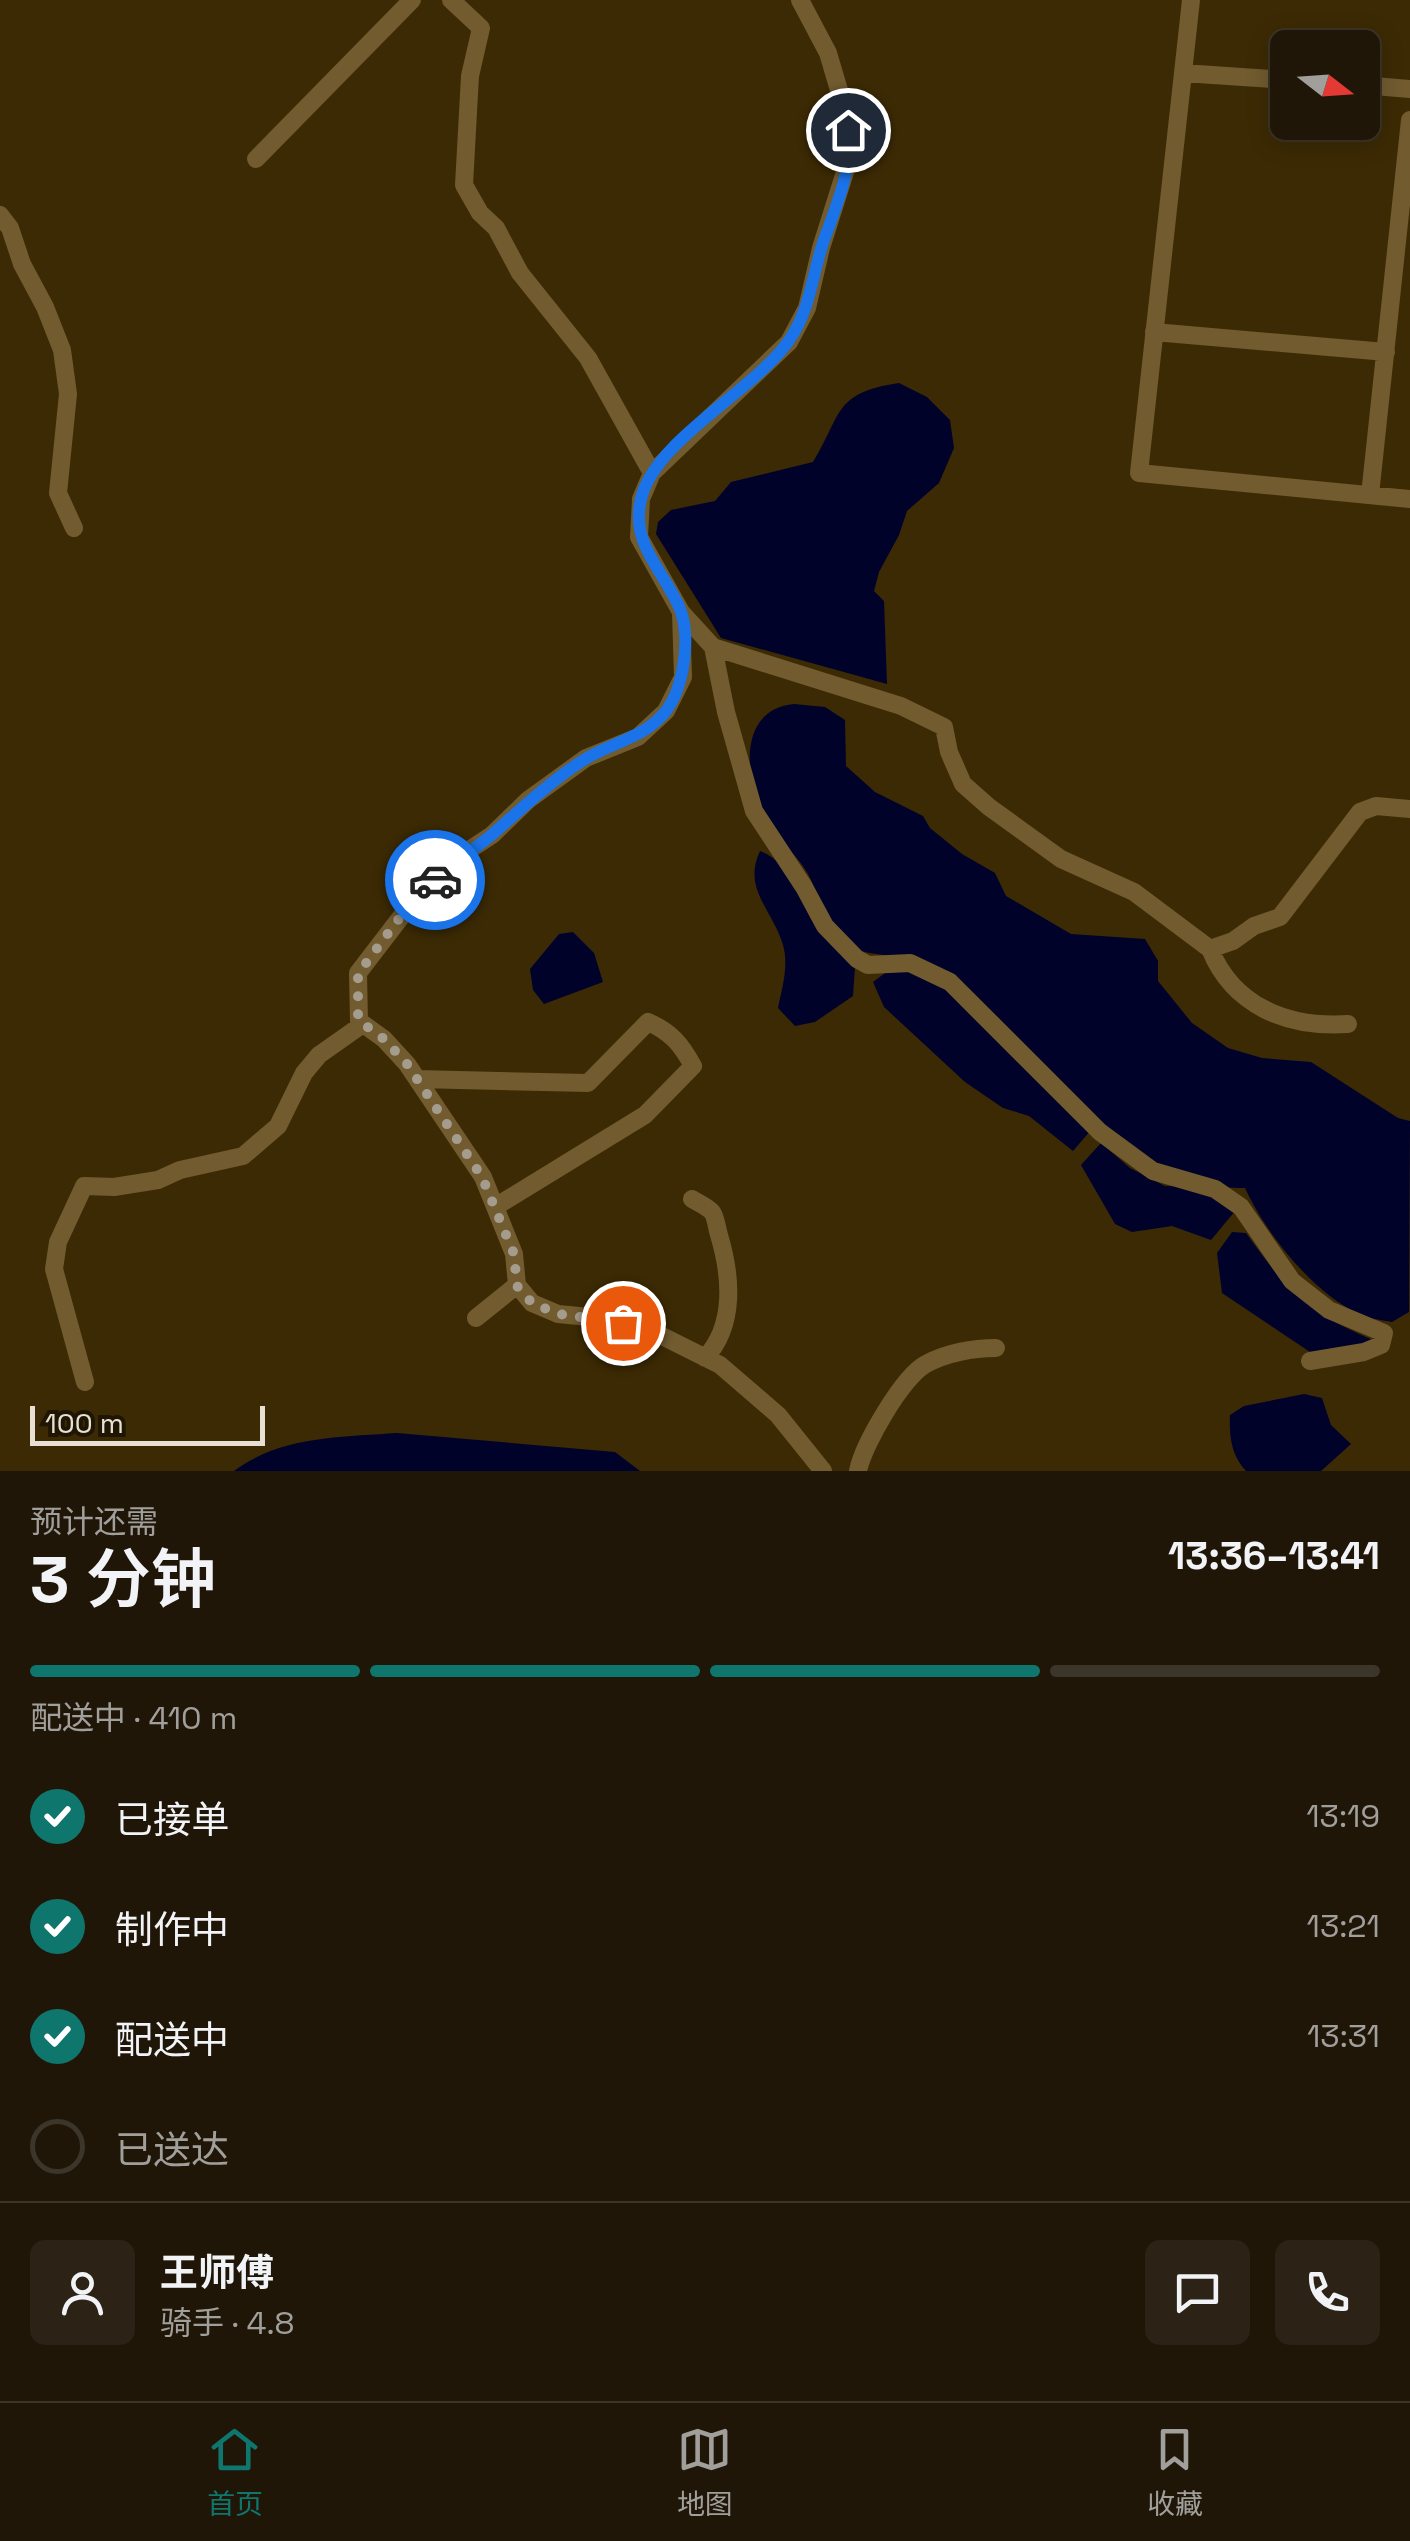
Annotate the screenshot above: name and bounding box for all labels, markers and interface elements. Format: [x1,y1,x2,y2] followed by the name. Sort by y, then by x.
[1270,30,1380,140] north arrow
[1270,30,1380,140] map controls
[806,88,891,173] pin
[821,103,876,158] icon: home
[385,830,485,930] courier
[408,853,463,908] icon: car
[581,1281,666,1366] pin
[596,1296,651,1351] icon: bag
[30,1401,265,1446] scale bar
[45,1405,124,1441] text: 100 m
[30,1502,158,1542] text: 预计还需
[1168,1532,1380,1580] text: 13:36–13:41
[30,1538,216,1621] text: 3 分钟
[30,1698,237,1738] text: 配送中 · 410 m
[30,1789,85,1844] icon: check
[115,1796,229,1844] text: 已接单
[1306,1796,1380,1836] text: 13:19
[30,1899,85,1954] icon: check
[115,1906,229,1954] text: 制作中
[1307,1906,1380,1946] text: 13:21
[30,2009,85,2064] icon: check
[115,2016,229,2064] text: 配送中
[1307,2016,1380,2056] text: 13:31
[115,2126,229,2174] text: 已送达
[30,2240,135,2345] button: person
[1145,2240,1250,2345] button: chat
[1275,2240,1380,2345] button: phone
[160,2249,274,2297] text: 王师傅
[160,2303,294,2343] text: 骑手 · 4.8
[207,2422,263,2522] tab: 首页
[677,2422,733,2522] tab: 地图
[1147,2422,1203,2522] tab: 收藏

